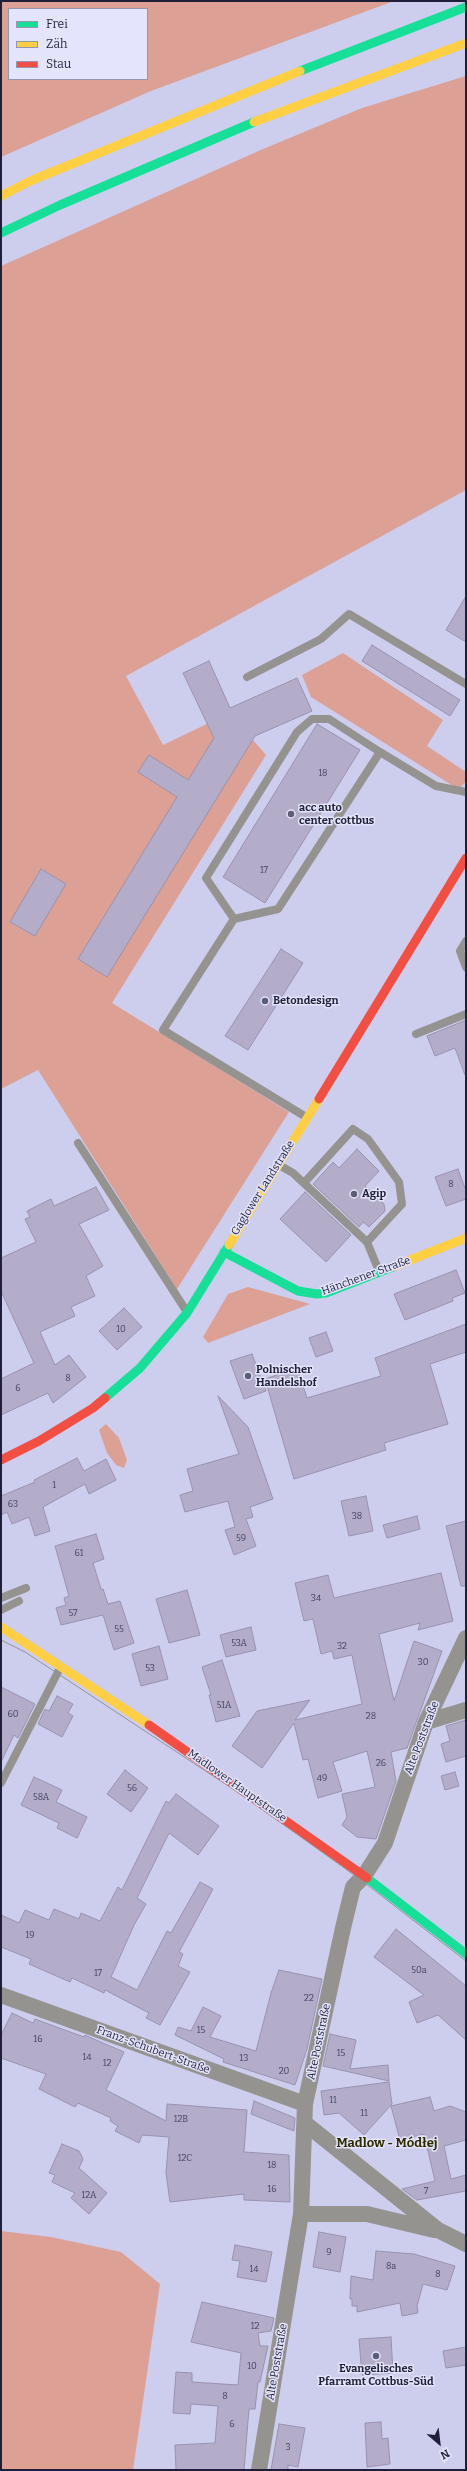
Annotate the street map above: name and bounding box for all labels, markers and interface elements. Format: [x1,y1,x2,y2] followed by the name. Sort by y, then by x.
[8,8,148,80] legend
[46,17,68,31] text: Frei
[46,37,67,51] text: Zäh
[46,57,71,71] text: Stau
[318,768,328,778] house number: 18
[299,801,374,827] place label: acc auto center cottbus
[286,809,296,819] marker: acc auto center cottbus
[260,865,268,875] house number: 17
[273,994,339,1008] place label: Betondesign
[260,996,270,1006] marker: Betondesign
[228,1138,298,1238] street label: Gaglower Landstraße
[448,1179,454,1189] house number: 8
[362,1187,386,1201] place label: Agip
[349,1189,359,1199] marker: Agip
[320,1254,412,1298] street label: Hänchener Straße
[116,1324,126,1334] house number: 10
[256,1363,317,1389] place label: Polnischer Handelshof
[243,1371,253,1381] marker: Polnischer Handelshof
[65,1373,71,1383] house number: 8
[15,1383,21,1393] house number: 6
[52,1480,56,1490] house number: 1
[8,1499,18,1509] house number: 63
[352,1511,362,1521] house number: 38
[236,1533,246,1543] house number: 59
[75,1548,83,1558] house number: 61
[311,1593,321,1603] house number: 34
[68,1608,78,1618] house number: 57
[114,1624,124,1634] house number: 55
[231,1638,247,1648] house number: 53A
[337,1641,347,1651] house number: 32
[418,1657,428,1667] house number: 30
[145,1663,155,1673] house number: 53
[402,1699,442,1777] street label: Alte Poststraße
[217,1700,231,1710] house number: 51A
[7,1709,19,1719] house number: 60
[366,1711,376,1721] house number: 28
[185,1747,289,1825] street label: Madlower Hauptstraße
[376,1758,386,1768] house number: 26
[317,1773,327,1783] house number: 49
[127,1783,137,1793] house number: 56
[33,1792,49,1802] house number: 58A
[26,1930,34,1940] house number: 19
[411,1965,427,1975] house number: 50a
[94,1968,102,1978] house number: 17
[304,1993,314,2003] house number: 22
[304,2003,334,2081] street label: Alte Poststraße
[95,2023,211,2077] street label: Franz-Schubert-Straße
[197,2025,205,2035] house number: 15
[34,2034,42,2044] house number: 16
[337,2048,345,2058] house number: 15
[83,2052,91,2062] house number: 14
[240,2053,248,2063] house number: 13
[103,2058,111,2068] house number: 12
[279,2066,289,2076] house number: 20
[329,2095,337,2105] house number: 11
[360,2108,368,2118] house number: 11
[174,2114,188,2124] house number: 12B
[336,2135,438,2151] district label: Madlow - Módłej
[178,2153,192,2163] house number: 12C
[267,2160,277,2170] house number: 18
[268,2184,276,2194] house number: 16
[424,2186,428,2196] house number: 7
[82,2190,96,2200] house number: 12A
[326,2247,332,2257] house number: 9
[386,2261,396,2271] house number: 8a
[250,2264,258,2274] house number: 14
[435,2269,441,2279] house number: 8
[251,2321,259,2331] house number: 12
[264,2323,290,2401] street label: Alte Poststraße
[371,2351,381,2361] marker: Evangelisches Pfarramt Cottbus-Süd
[247,2361,257,2371] house number: 10
[318,2362,434,2388] place label: Evangelisches Pfarramt Cottbus-Süd
[222,2391,228,2401] house number: 8
[229,2419,235,2429] house number: 6
[419,2423,459,2463] north arrow
[285,2442,291,2452] house number: 3
[438,2446,452,2462] text: N

